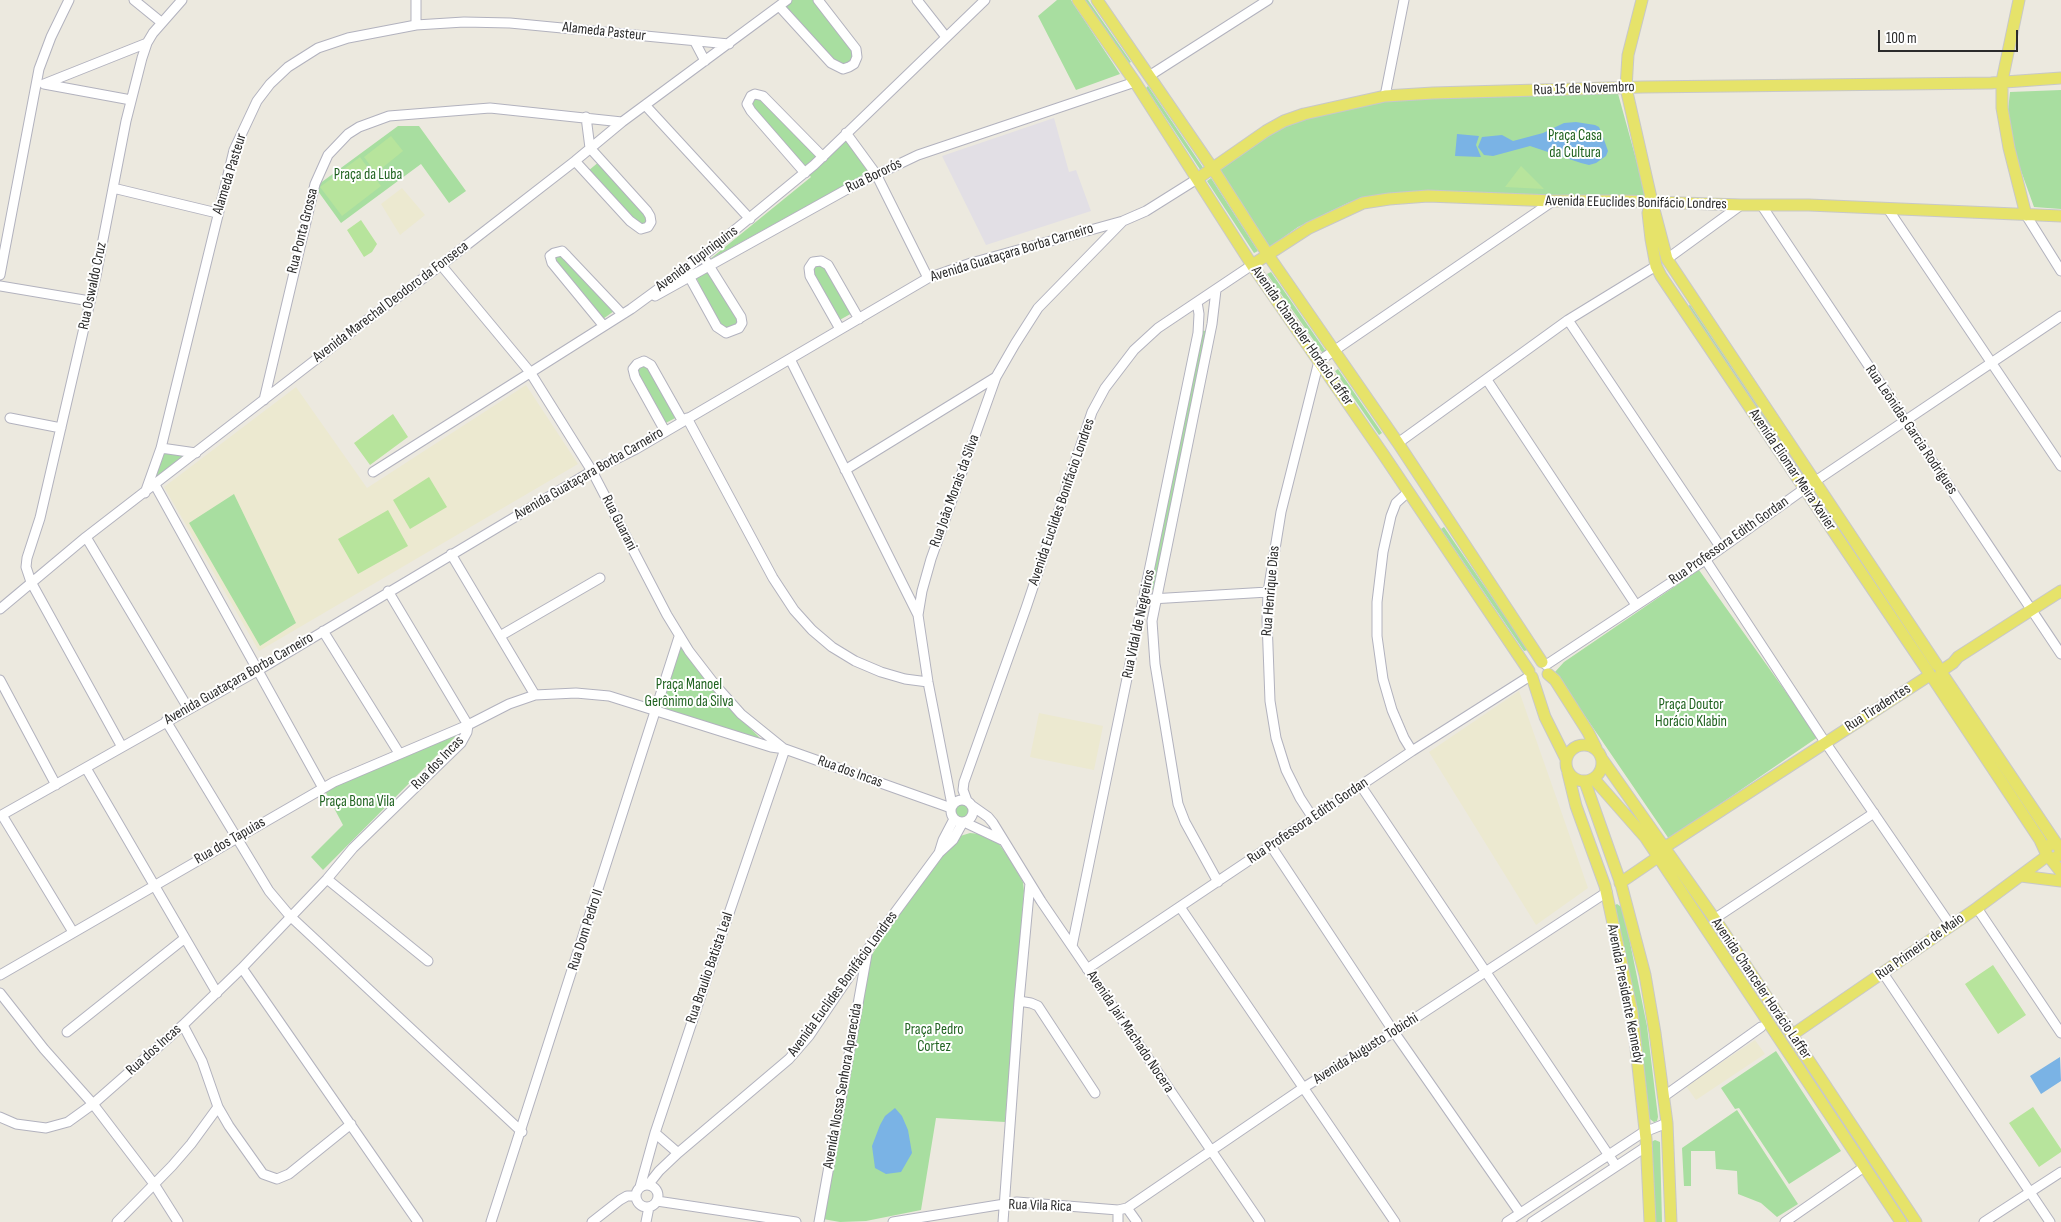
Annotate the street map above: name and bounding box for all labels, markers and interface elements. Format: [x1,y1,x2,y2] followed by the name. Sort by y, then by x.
[561,19,647,45] street label: Alameda Pasteur
[1881,20,2021,52] scale bar
[1886,29,1917,48] text: 100 m
[1533,78,1635,100] street label: Rua 15 de Novembro
[1548,127,1602,162] park label: Praça Casa da Cultura
[209,131,251,217] street label: Alameda Pasteur
[843,155,905,197] street label: Rua Bororós
[334,166,402,184] park label: Praça da Luba
[284,187,322,275] street label: Rua Ponta Grossa
[1545,192,1727,214] street label: Avenida EEuclides Bonifácio Londres
[928,220,1096,286] street label: Avenida Guataçara Borba Carneiro
[652,222,742,296] street label: Avenida Tupiniquins
[310,238,472,366] street label: Avenida Marechal Deodoro da Fonseca
[75,241,111,331] street label: Rua Oswaldo Cruz
[1247,263,1357,409] street label: Avenida Chanceler Horácio Laffer
[1861,362,1961,498] street label: Rua Leônidas Garcia Rodrigues
[1745,406,1839,534] street label: Avenida Eliomar Meira Xavier
[1025,416,1099,588] street label: Avenida Euclides Bonifácio Londres
[511,424,667,524] street label: Avenida Guataçara Borba Carneiro
[926,432,984,550] street label: Rua João Morais da Silva
[597,492,641,554] street label: Rua Guarani
[1666,493,1792,589] street label: Rua Professora Edith Gordan
[1258,545,1284,637] street label: Rua Henrique Dias
[1119,568,1159,680] street label: Rua Vidal de Negreiros
[161,629,317,729] street label: Avenida Guataçara Borba Carneiro
[644,676,734,711] park label: Praça Manoel Gerônimo da Silva
[1842,680,1914,736] street label: Rua Tiradentes
[1655,696,1727,731] park label: Praça Doutor Horácio Klabin
[408,732,468,794] street label: Rua dos Incas
[815,752,885,792] street label: Rua dos Incas
[1244,774,1372,868] street label: Rua Professora Edith Gordan
[319,793,395,811] park label: Praça Bona Vila
[191,813,269,869] street label: Rua dos Tapuias
[564,887,608,973] street label: Rua Dom Pedro II
[784,908,902,1060] street label: Avenida Euclides Bonifácio Londres
[683,910,737,1026] street label: Rua Braulio Batista Leal
[1872,910,1968,984] street label: Rua Primeiro de Maio
[1707,915,1815,1063] street label: Avenida Chanceler Horácio Laffer
[1603,923,1647,1065] street label: Avenida Presidente Kennedy
[1082,968,1178,1096] street label: Avenida Jair Machado Nocera
[820,1002,866,1170] street label: Avenida Nossa Senhora Aparecida
[1310,1009,1422,1089] street label: Avenida Augusto Tobichi
[123,1021,185,1079] street label: Rua dos Incas
[904,1021,964,1056] park label: Praça Pedro Cortez
[1008,1196,1072,1216] street label: Rua Vila Rica

